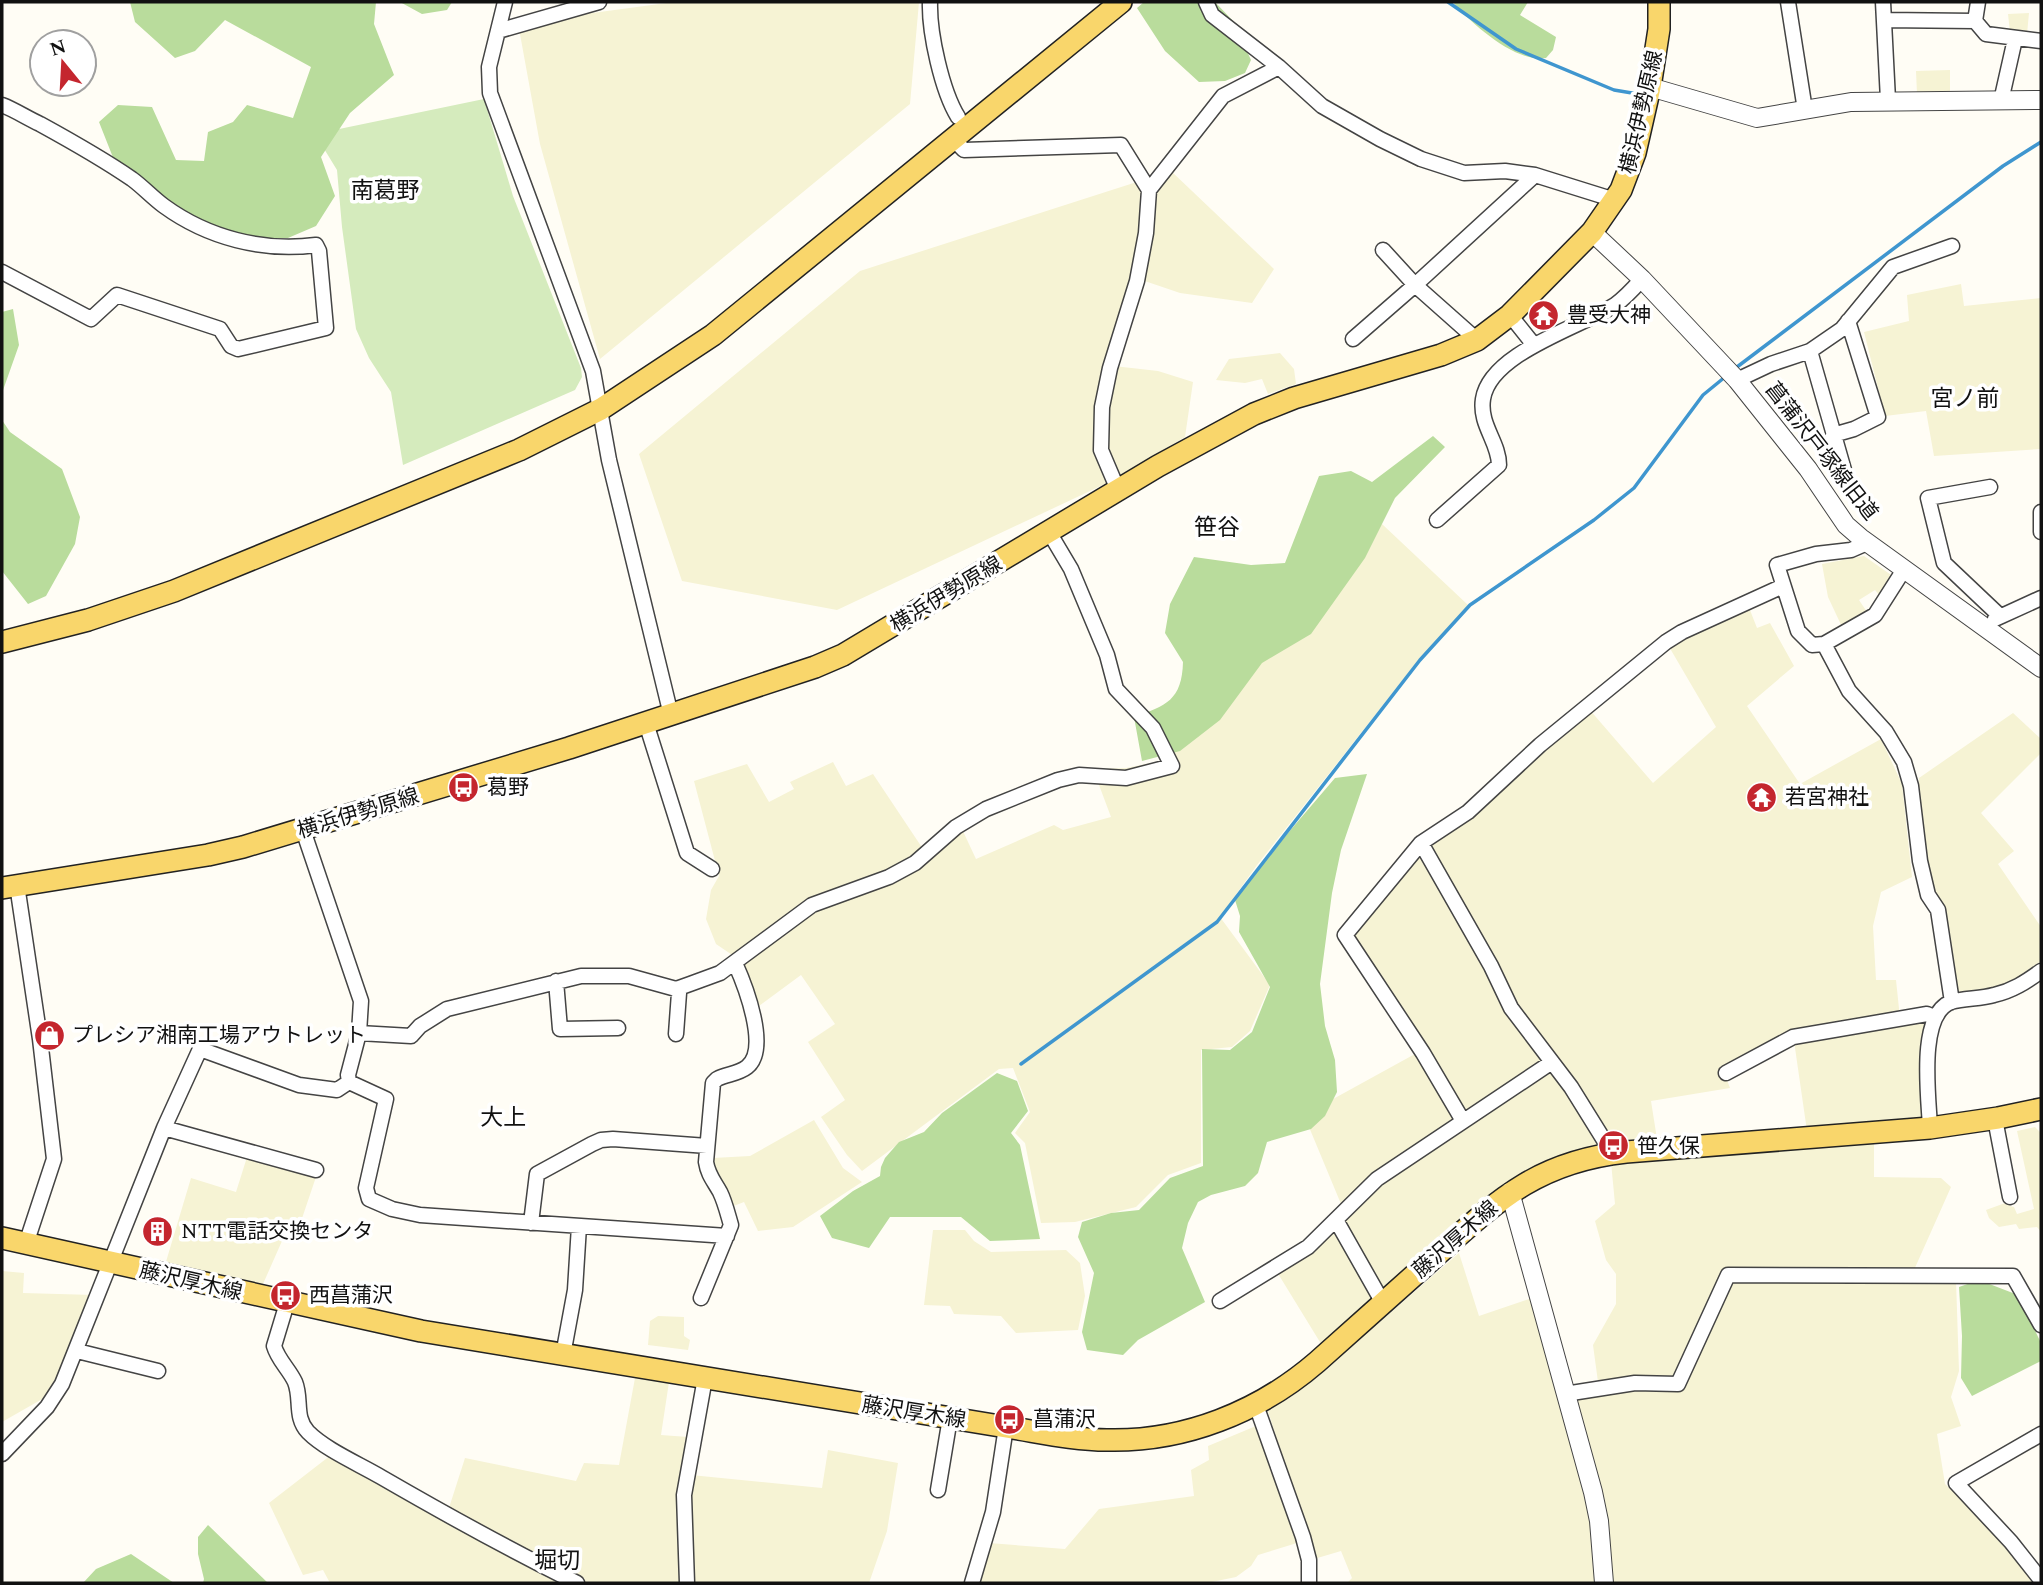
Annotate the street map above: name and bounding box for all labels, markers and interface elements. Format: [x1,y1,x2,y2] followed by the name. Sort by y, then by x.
[28,28,98,98] north arrow
[46,32,70,64] text: N
[1612,47,1672,177] street label: 横浜伊勢原線
[351,174,420,209] district label: 南葛野
[1527,298,1561,332] temple icon: 豊受大神
[1567,300,1651,332] place label: 豊受大神
[1757,376,1886,528] street label: 菖蒲沢戸塚線旧道
[1931,382,2000,417] district label: 宮ノ前
[1194,511,1240,546] district label: 笹谷
[884,549,1009,641] street label: 横浜伊勢原線
[447,770,481,804] bus stop icon: 葛野
[487,772,529,804] place label: 葛野
[293,780,423,848] street label: 横浜伊勢原線
[1745,780,1779,814] temple icon: 若宮神社
[1785,782,1869,814] place label: 若宮神社
[32,1018,66,1052] shop icon: プレシア湘南工場アウトレット
[72,1020,366,1052] place label: プレシア湘南工場アウトレット
[480,1101,526,1136] district label: 大上
[1597,1129,1631,1163] bus stop icon: 笹久保
[1637,1131,1700,1163] place label: 笹久保
[1406,1193,1506,1286] street label: 藤沢厚木線
[141,1214,175,1248] building icon: NTT電話交換センタ
[181,1216,373,1248] place label: NTT電話交換センタ
[136,1255,246,1309] street label: 藤沢厚木線
[269,1278,303,1312] bus stop icon: 西菖蒲沢
[309,1280,393,1312] place label: 西菖蒲沢
[859,1389,968,1437] street label: 藤沢厚木線
[993,1402,1027,1436] bus stop icon: 菖蒲沢
[1033,1404,1096,1436] place label: 菖蒲沢
[534,1544,580,1579] district label: 堀切

